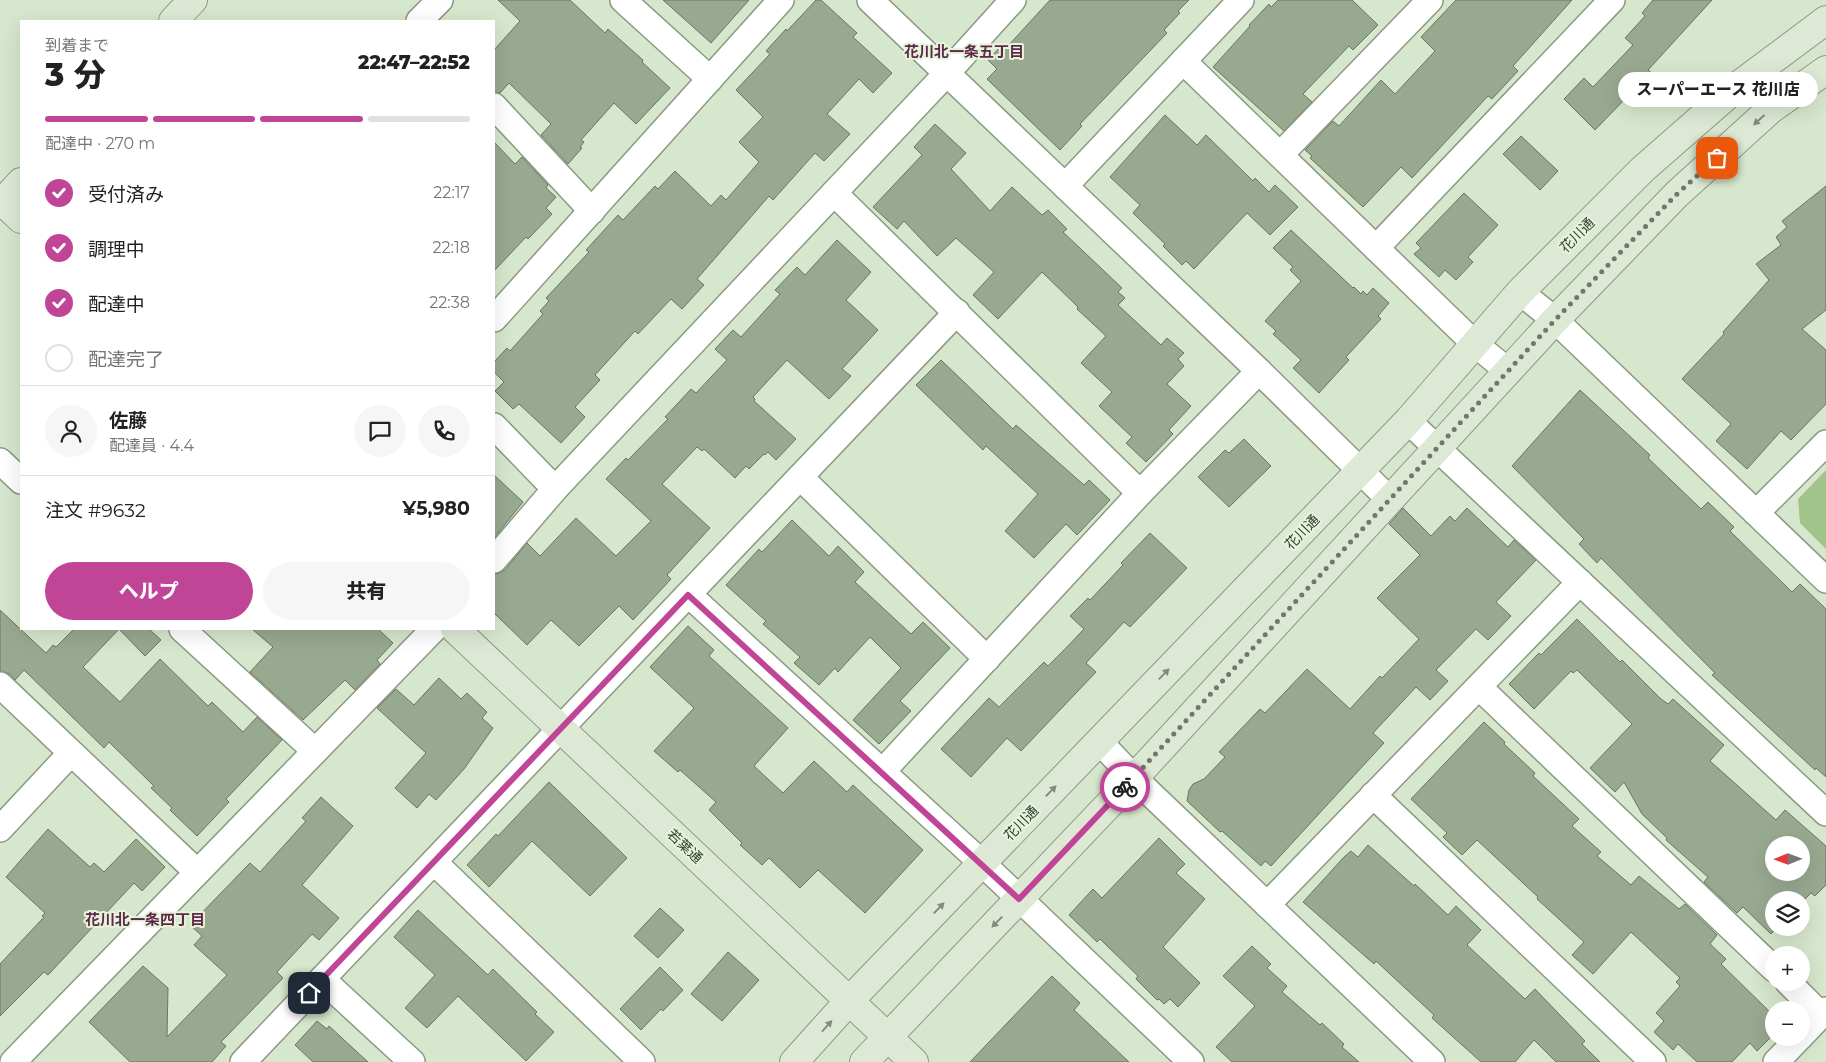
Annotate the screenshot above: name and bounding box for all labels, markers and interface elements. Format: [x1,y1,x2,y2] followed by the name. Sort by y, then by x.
[45,36,109,55] text: 到着まで
[904,42,1024,61] district label: 花川北一条五丁目
[358,51,470,74] text: 22:47–22:52
[45,55,106,94] text: 3 分
[1617,73,1817,108] callout: スーパーエース 花川店
[1636,80,1800,99] text: スーパーエース 花川店
[1754,114,1766,126] one-way arrow
[45,134,155,153] text: 配達中 · 270 m
[1696,137,1738,179] pin
[1703,144,1731,172] icon: bag
[45,179,73,207] icon: check
[88,183,164,206] text: 受付済み
[433,183,470,202] text: 22:17
[1556,214,1598,256] street label: 花川通
[45,234,73,262] icon: check
[88,238,145,261] text: 調理中
[432,238,470,257] text: 22:18
[45,289,73,317] icon: check
[88,293,145,316] text: 配達中
[429,293,470,312] text: 22:38
[88,348,164,371] text: 配達完了
[45,405,97,457] button: person
[354,405,406,457] button: chat
[418,405,470,457] button: phone
[109,409,147,432] text: 佐藤
[109,436,194,455] text: 配達員 · 4.4
[402,497,470,520] text: ¥5,980
[45,499,146,522] text: 注文 #9632
[1281,511,1323,553] street label: 花川通
[45,562,253,620] button: ヘルプ
[263,562,470,620] button: 共有
[1158,668,1170,680] one-way arrow
[1100,762,1150,812] courier
[1111,773,1139,801] icon: bike
[1045,785,1057,797] one-way arrow
[1000,802,1042,844] street label: 花川通
[664,825,706,867] street label: 若葉通
[1765,836,1810,881] north arrow
[1765,836,1810,1046] map controls
[1765,891,1810,936] button: layers
[933,902,945,914] one-way arrow
[85,910,205,929] district label: 花川北一条四丁目
[991,916,1003,928] one-way arrow
[1765,946,1810,991] button: +
[288,972,330,1014] pin
[295,979,323,1007] icon: home
[1765,1001,1810,1046] button: −
[821,1020,833,1032] one-way arrow

